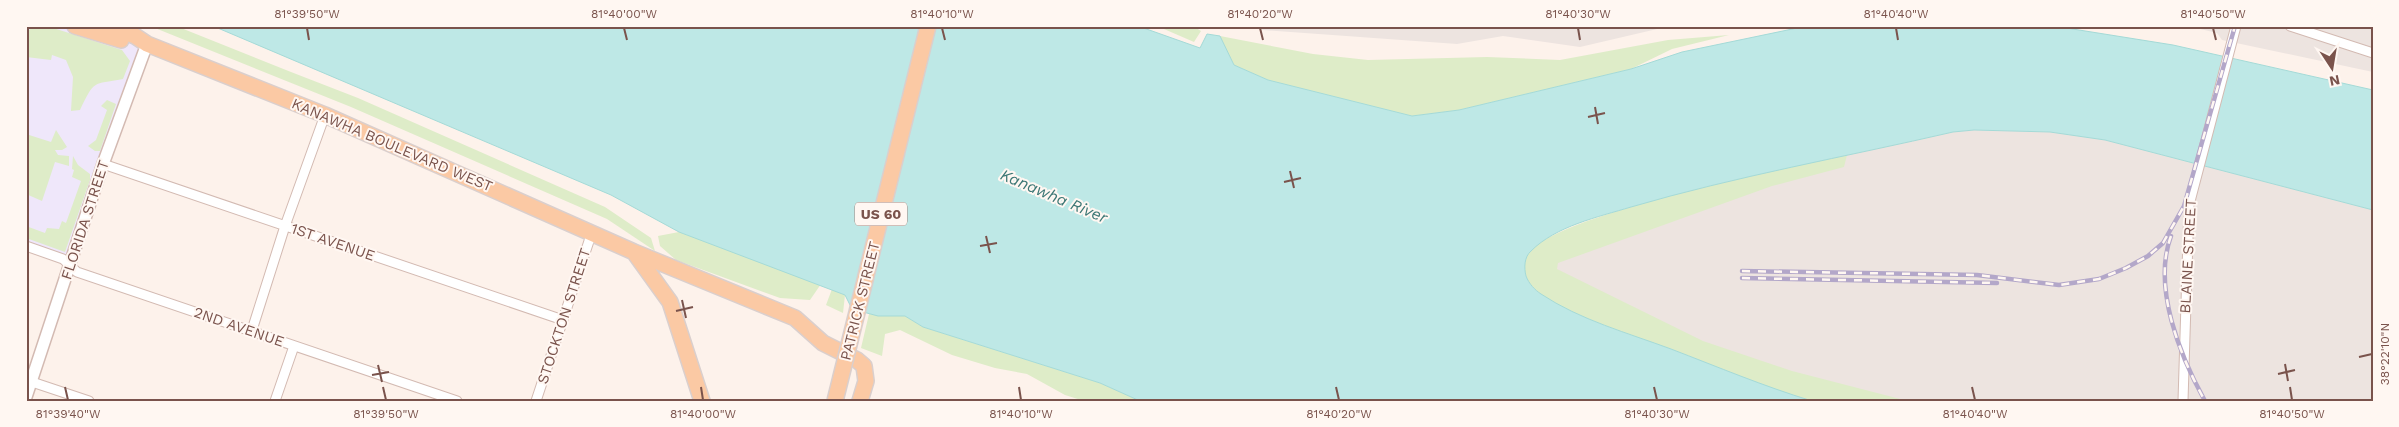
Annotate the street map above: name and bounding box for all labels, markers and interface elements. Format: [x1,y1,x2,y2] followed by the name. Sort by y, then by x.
[274,7,340,21] text: 81°39'50"W
[591,7,658,21] text: 81°40'00"W
[910,7,974,21] text: 81°40'10"W
[1227,7,1293,21] text: 81°40'20"W
[1545,7,1611,21] text: 81°40'30"W
[1864,7,1929,21] text: 81°40'40"W
[2180,7,2246,21] text: 81°40'50"W
[2306,42,2356,92] north arrow
[2328,72,2341,90] text: N
[289,94,495,196] street label: KANAWHA BOULEVARD WEST
[57,158,113,282] street label: FLORIDA STREET
[998,165,1111,227] water label: Kanawha River
[2176,198,2200,314] street label: BLAINE STREET
[855,202,907,225] road number: US 60
[289,219,377,265] street label: 1ST AVENUE
[837,240,883,362] street label: PATRICK STREET
[534,246,594,386] street label: STOCKTON STREET
[191,303,287,351] street label: 2ND AVENUE
[2378,323,2392,385] text: 38°22'10"N
[36,407,101,421] text: 81°39'40"W
[353,407,419,421] text: 81°39'50"W
[670,407,737,421] text: 81°40'00"W
[989,407,1053,421] text: 81°40'10"W
[1306,407,1372,421] text: 81°40'20"W
[1624,407,1690,421] text: 81°40'30"W
[1943,407,2008,421] text: 81°40'40"W
[2259,407,2325,421] text: 81°40'50"W

